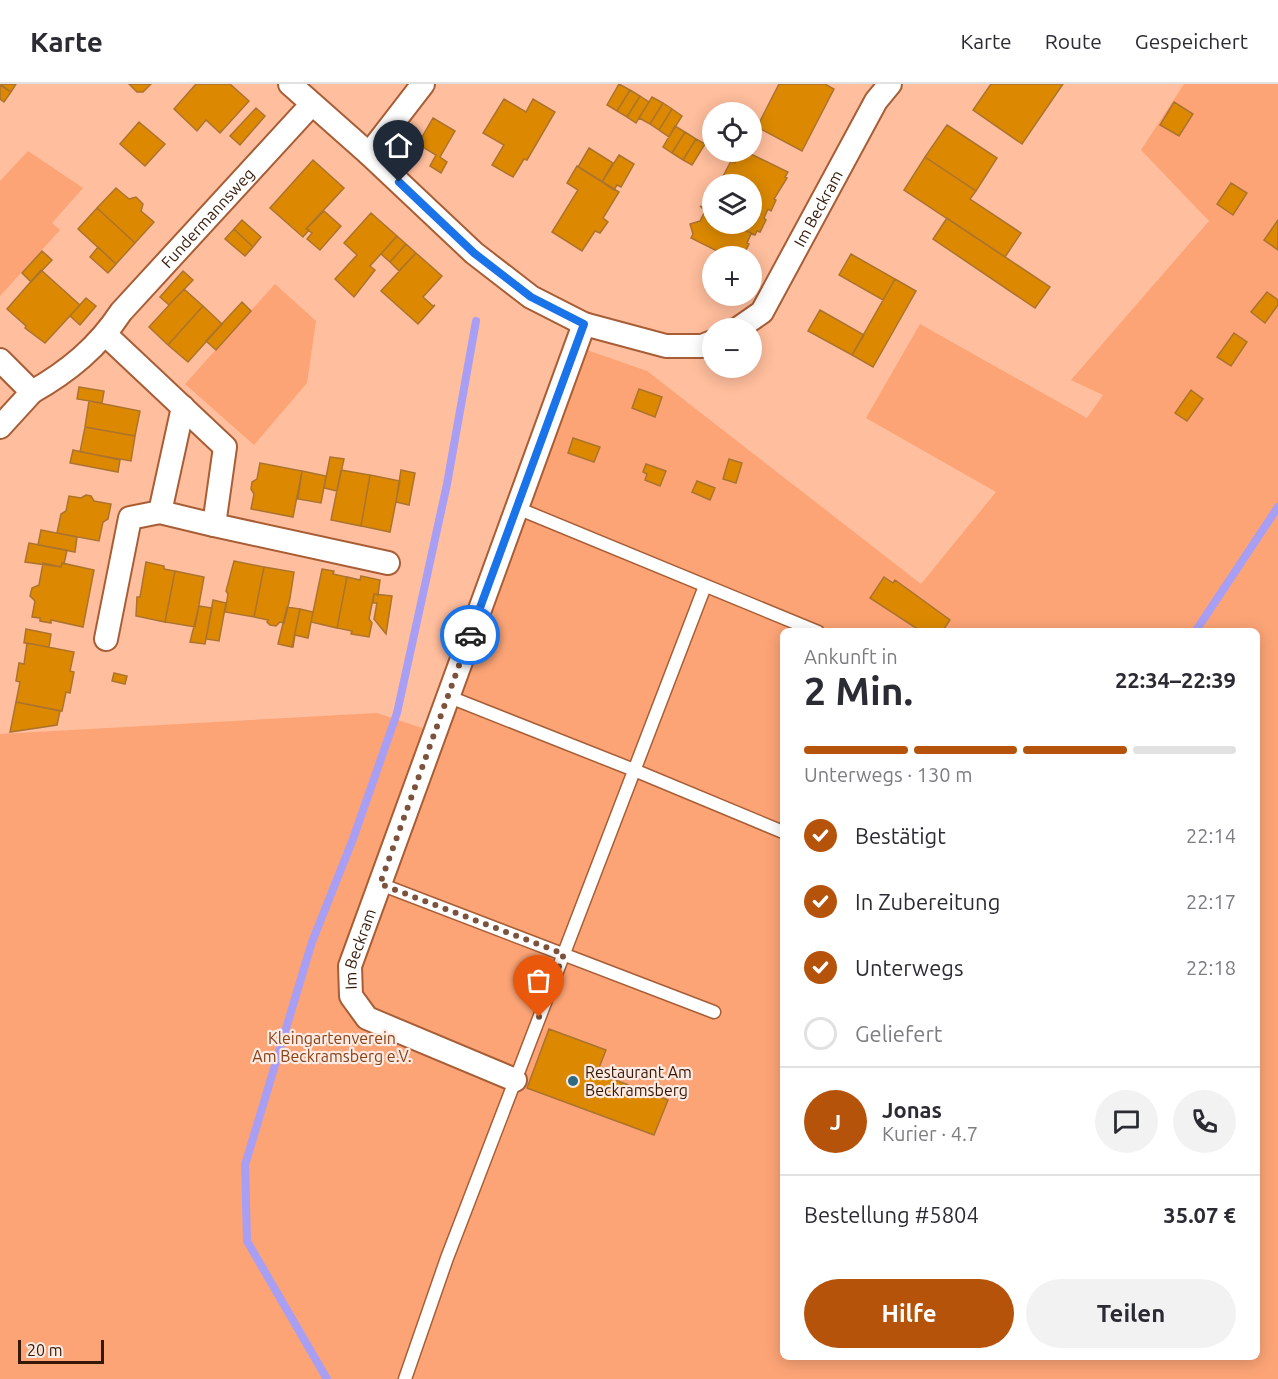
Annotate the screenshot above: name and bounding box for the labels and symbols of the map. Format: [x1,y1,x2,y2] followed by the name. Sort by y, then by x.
[373,120,424,182] pin
[157,164,258,271] street label: Fundermannsweg
[790,167,846,250] street label: Im Beckram
[440,605,500,665] courier
[341,906,379,990] street label: Im Beckram
[513,955,564,1017] pin
[252,1029,412,1065] park label: Kleingartenverein Am Beckramsberg e.V.
[585,1063,692,1099] place label: Restaurant Am Beckramsberg
[566,1074,580,1088] marker: Restaurant Am Beckramsberg
[18,1337,104,1364] scale bar

